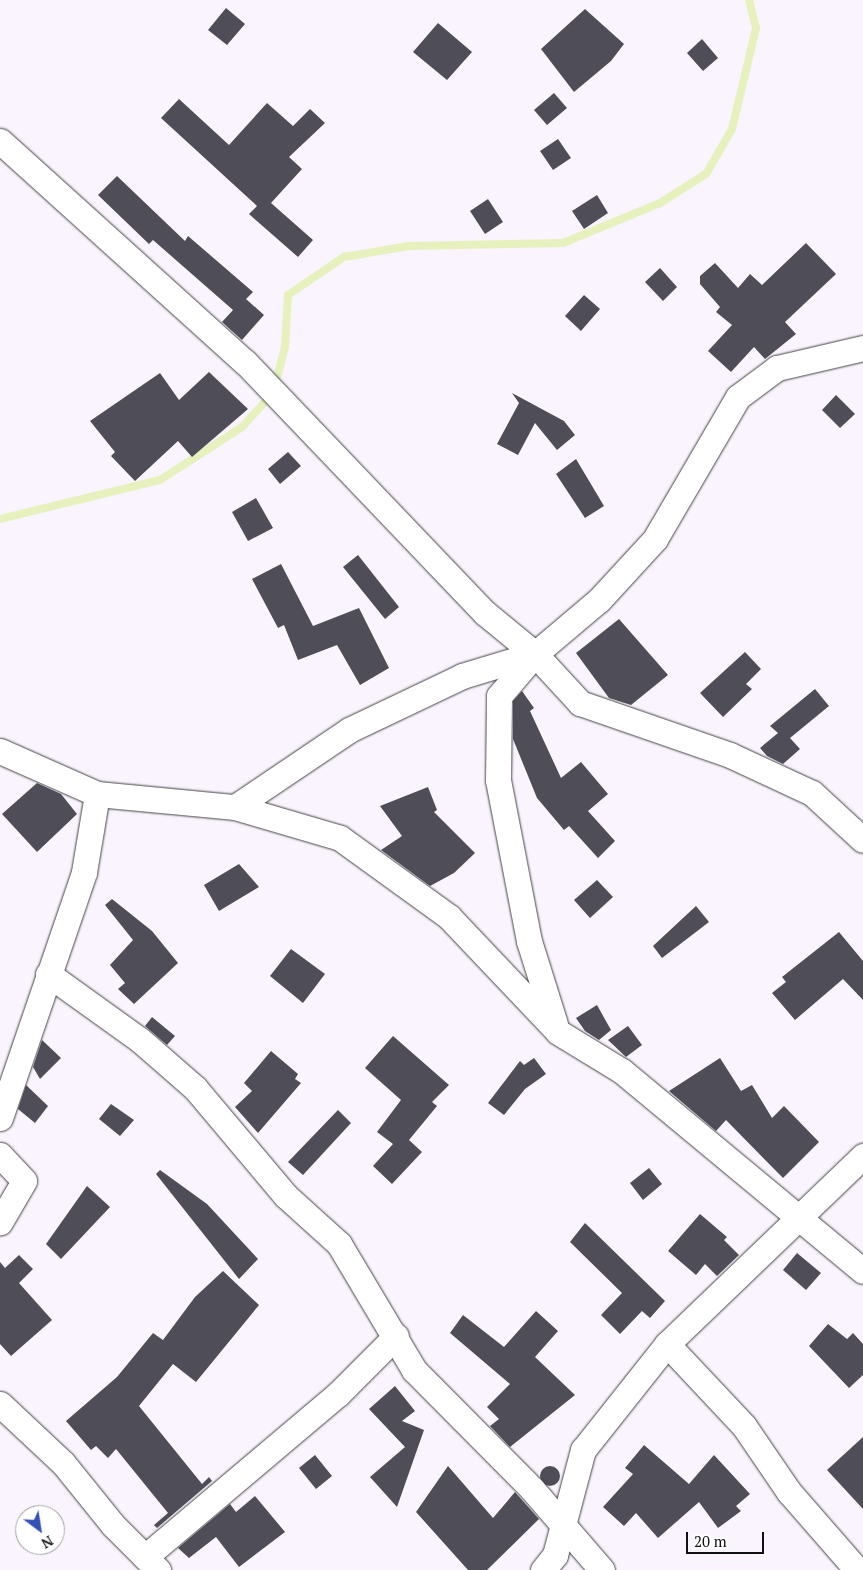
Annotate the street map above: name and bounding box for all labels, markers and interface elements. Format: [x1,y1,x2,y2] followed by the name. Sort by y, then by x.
[15,1505,65,1555] north arrow
[688,1522,766,1554] scale bar
[694,1531,727,1551] text: 20 m
[38,1532,57,1553] text: N

